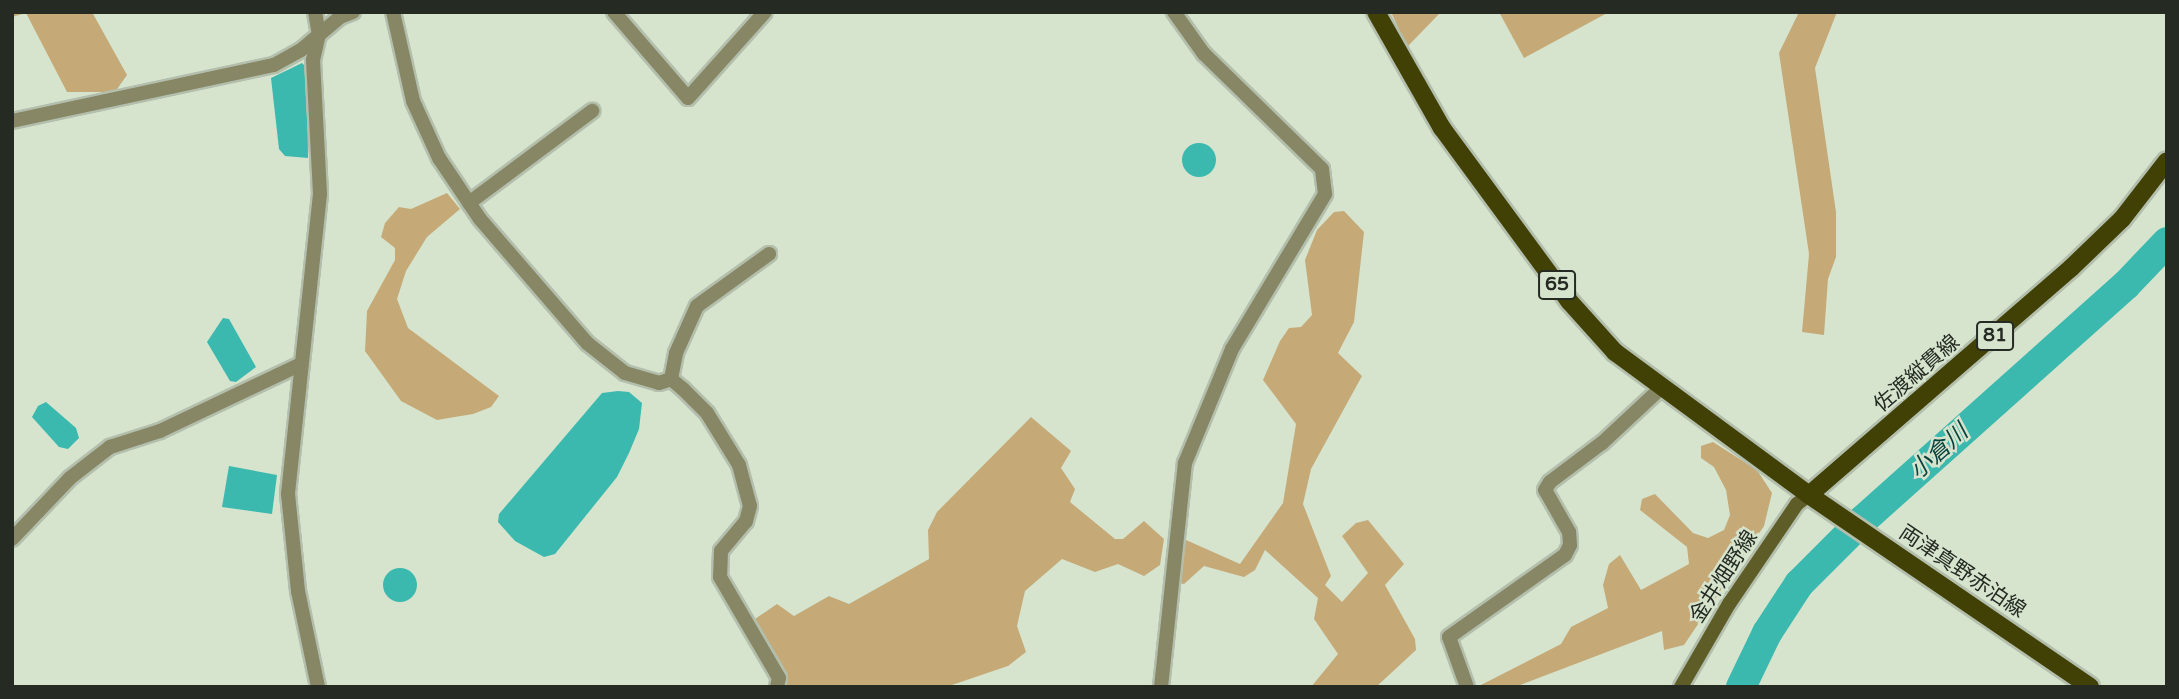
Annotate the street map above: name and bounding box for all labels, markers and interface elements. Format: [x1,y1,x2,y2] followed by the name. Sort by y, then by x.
[1538,270,1576,300] road number: 65
[1976,320,2014,352] road number: 81
[1869,330,1965,418] street label: 佐渡縦貫線
[1904,419,1974,485] water label: 小倉川
[1894,520,2030,624] street label: 両津真野赤泊線
[1685,526,1763,628] street label: 金井畑野線

